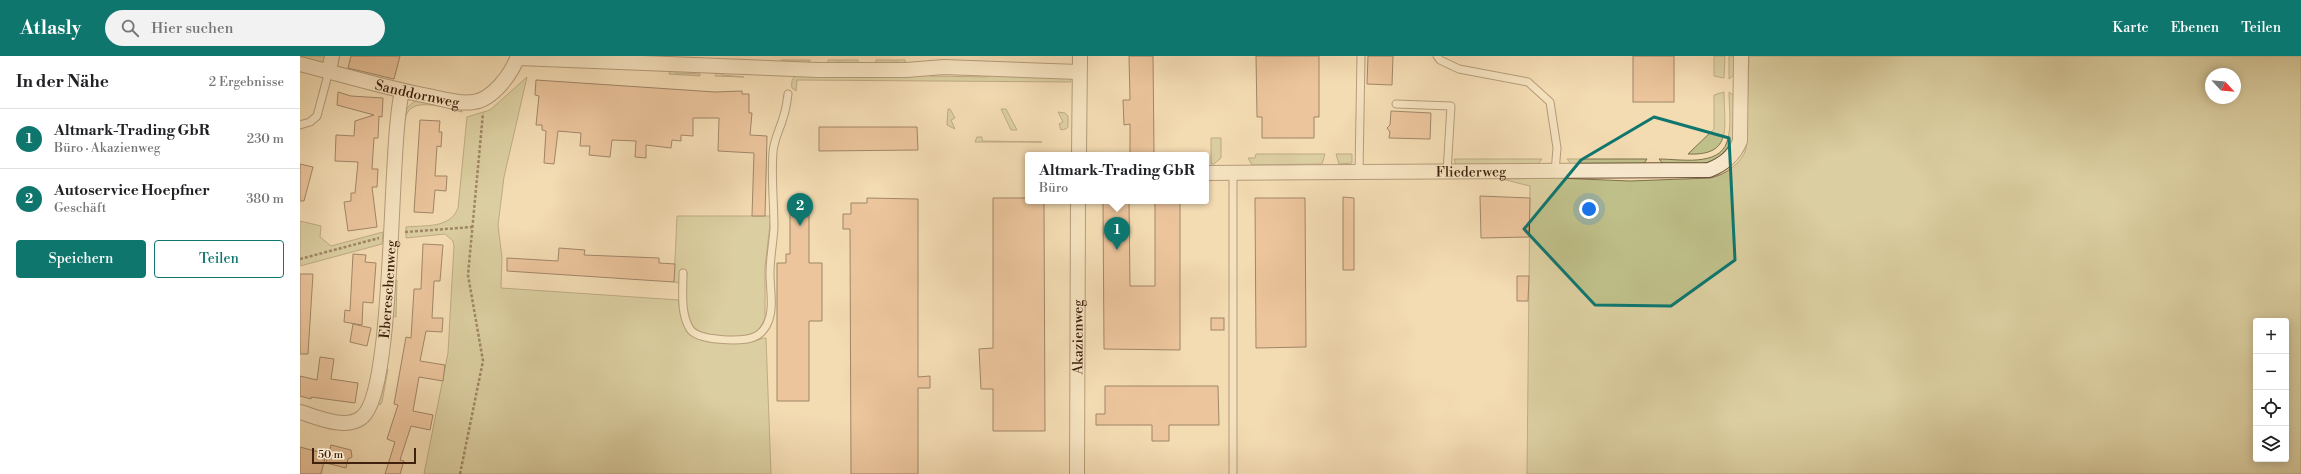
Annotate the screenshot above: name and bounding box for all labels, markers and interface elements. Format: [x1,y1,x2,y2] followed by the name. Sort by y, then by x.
[105,10,385,46] search box
[20,16,81,40] text: Atlasly
[119,17,141,39] icon: search
[151,19,233,38] text: Hier suchen
[2112,19,2149,37] text: Karte
[2171,19,2219,37] text: Ebenen
[2241,19,2281,37] text: Teilen
[2205,68,2241,104] north arrow
[16,71,109,93] text: In der Nähe
[209,74,284,90] text: 2 Ergebnisse
[373,76,461,112] street label: Sanddornweg
[54,121,210,140] text: Altmark-Trading GbR
[26,131,32,147] text: 1
[247,131,284,147] text: 230 m
[54,140,161,156] text: Büro · Akazienweg
[1025,152,1209,204] popup
[1039,161,1195,180] text: Altmark-Trading GbR
[1436,163,1507,182] street label: Fliederweg
[1039,180,1068,196] text: Büro
[54,181,210,200] text: Autoservice Hoepfner
[25,191,33,207] text: 2
[246,191,284,207] text: 380 m
[787,193,813,226] pin: 2
[1579,199,1599,219] your location
[54,200,106,216] text: Geschäft
[1104,217,1130,250] pin: 1
[376,239,401,340] street label: Ebereschenweg
[16,240,146,278] button: Speichern
[154,240,284,278] button: Teilen
[1069,299,1088,376] street label: Akazienweg
[2253,318,2289,462] map controls
[2253,318,2289,354] button: +
[2253,354,2289,390] button: −
[2253,390,2289,426] button: locate
[2253,426,2289,462] button: layers
[312,446,416,465] scale bar
[318,448,343,462] text: 50 m

